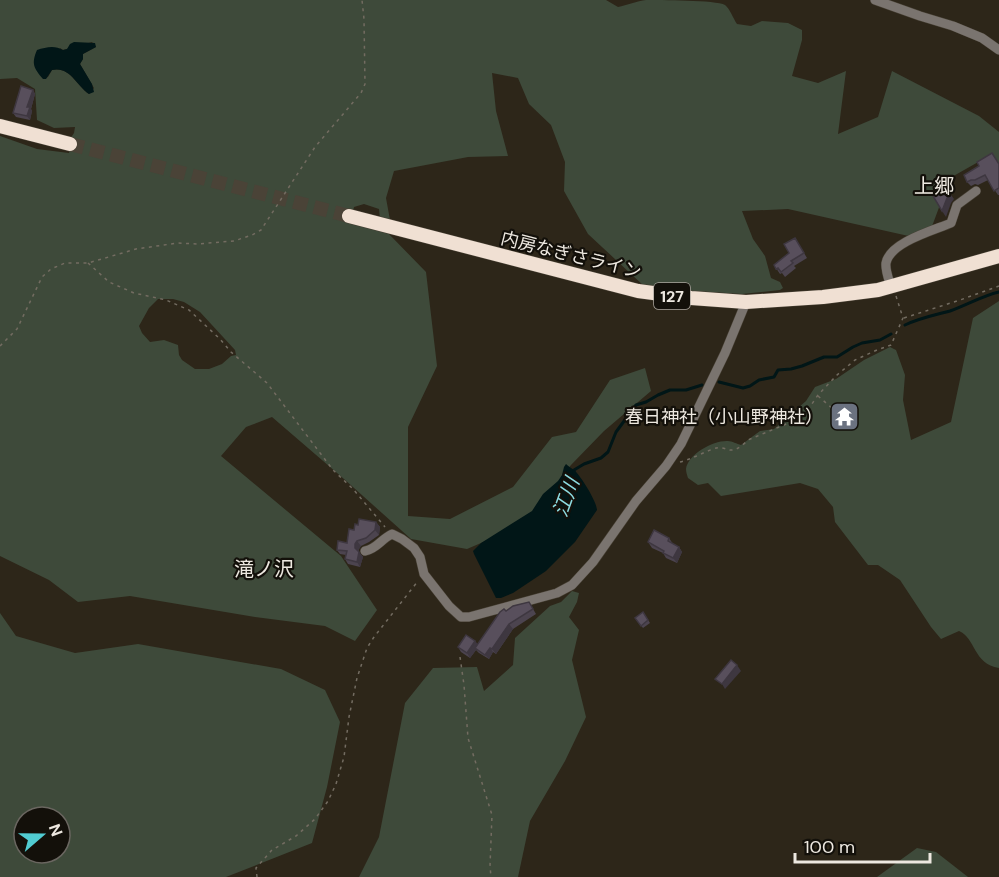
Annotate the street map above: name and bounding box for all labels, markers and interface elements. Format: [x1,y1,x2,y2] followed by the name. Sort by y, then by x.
[914,173,954,199] district label: 上郷
[498,226,644,284] street label: 内房なぎさライン
[654,283,690,309] road number: 127
[828,401,860,433] temple icon: 春日神社（小山野神社）
[625,405,823,429] place label: 春日神社（小山野神社）
[547,472,586,520] water label: 江川
[234,556,294,582] district label: 滝ノ沢
[12,805,72,865] north arrow
[44,821,67,839] text: N
[795,826,930,864] scale bar
[804,835,855,859] text: 100 m

